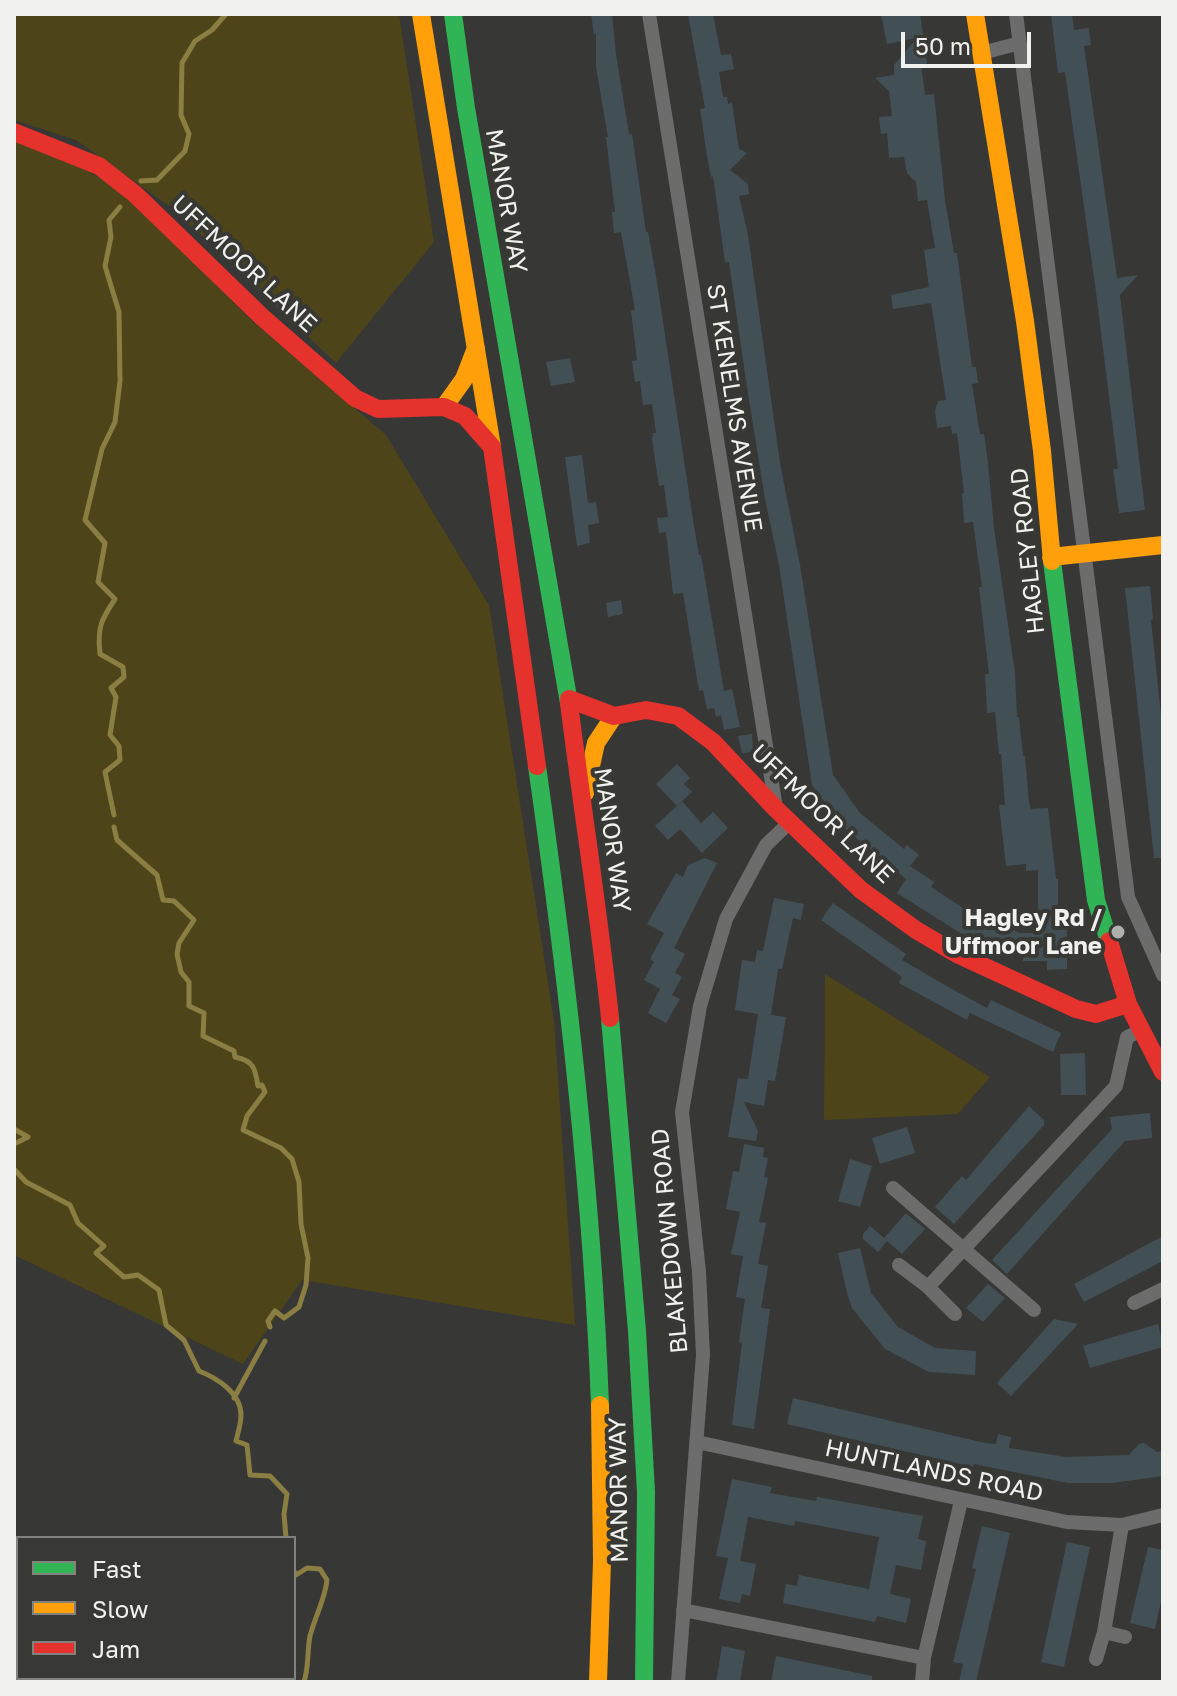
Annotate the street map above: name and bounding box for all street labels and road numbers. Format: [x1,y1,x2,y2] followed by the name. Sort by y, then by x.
[479,127,533,275] street label: MANOR WAY
[165,189,323,339] street label: UFFMOOR LANE
[700,282,768,534] street label: ST KENELMS AVENUE
[1005,466,1051,636] street label: HAGLEY ROAD
[744,738,900,890] street label: UFFMOOR LANE
[588,766,636,914] street label: MANOR WAY
[646,1127,694,1355] street label: BLAKEDOWN ROAD
[603,1417,635,1563] street label: MANOR WAY
[822,1434,1046,1508] street label: HUNTLANDS ROAD

